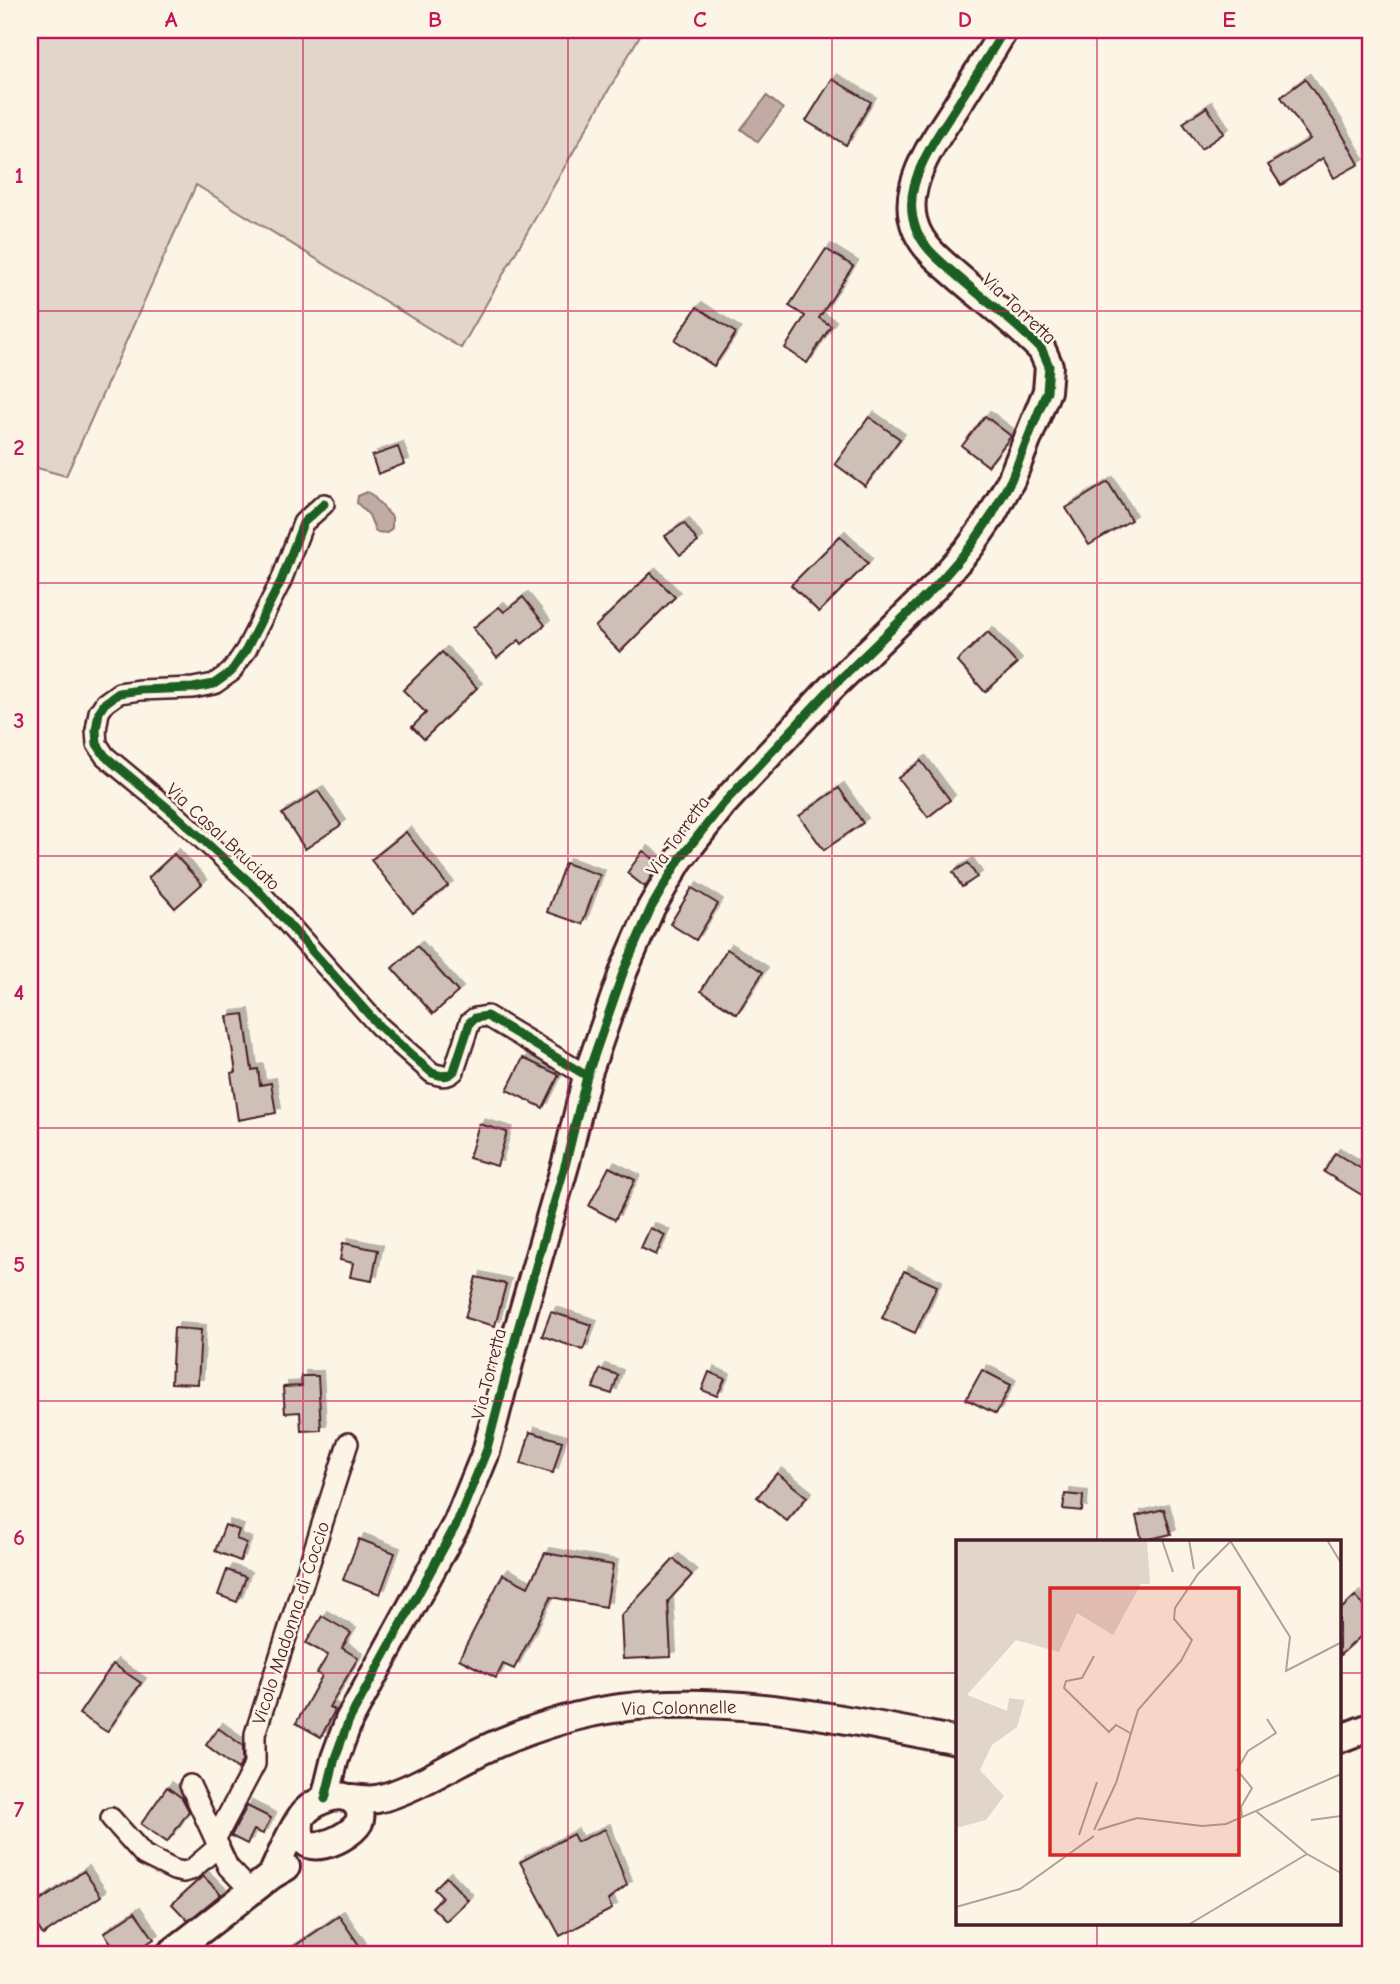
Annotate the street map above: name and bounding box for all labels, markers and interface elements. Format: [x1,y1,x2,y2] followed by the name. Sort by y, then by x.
[165,6,178,33] text: A
[428,6,442,33] text: B
[693,6,707,33] text: C
[958,6,972,33] text: D
[1222,6,1236,33] text: E
[14,162,24,189] text: 1
[977,269,1061,349] street label: Via Torretta
[13,434,25,461] text: 2
[13,707,25,734] text: 3
[162,779,284,895] street label: Via Casal Bruciato
[642,792,714,880] street label: Via Torretta
[14,979,25,1006] text: 4
[13,1251,25,1278] text: 5
[467,1326,511,1422] street label: Via Torretta
[248,1519,334,1727] street label: Vicolo Madonna di Coccio
[13,1524,25,1551] text: 6
[956,1540,1340,1924] inset map
[621,1696,737,1720] street label: Via Colonnelle
[14,1796,25,1823] text: 7

